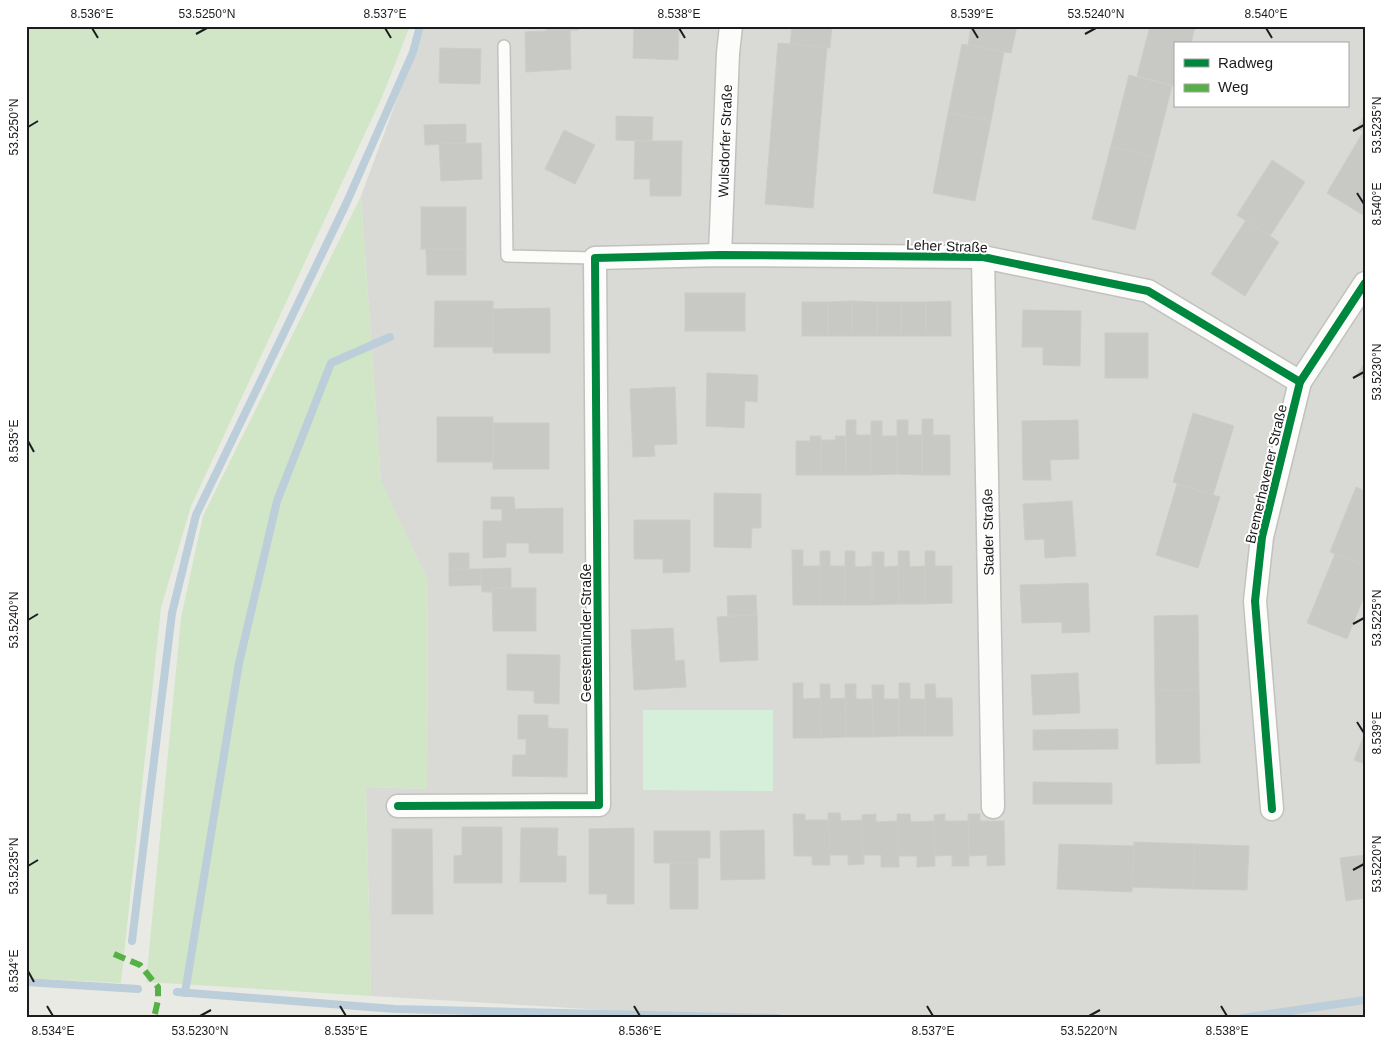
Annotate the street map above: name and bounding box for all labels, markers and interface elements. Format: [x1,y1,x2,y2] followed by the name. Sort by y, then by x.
[71,7,113,21] text: 8.536°E
[179,7,235,21] text: 53.5250°N
[364,7,406,21] text: 8.537°E
[658,7,700,21] text: 8.538°E
[951,7,993,21] text: 8.539°E
[1068,7,1124,21] text: 53.5240°N
[1245,7,1287,21] text: 8.540°E
[1174,42,1348,108] legend
[1218,54,1273,71] text: Radweg
[1218,78,1249,95] text: Weg
[715,84,735,198] street label: Wulsdorfer Straße
[1370,97,1384,153] text: 53.5235°N
[7,99,21,155] text: 53.5250°N
[1370,183,1384,225] text: 8.540°E
[906,237,988,255] street label: Leher Straße
[1370,344,1384,400] text: 53.5230°N
[1242,403,1290,545] street label: Bremerhavener Straße
[7,420,21,462] text: 8.535°E
[979,488,997,576] street label: Stader Straße
[578,564,594,702] street label: Geestemünder Straße
[1370,590,1384,646] text: 53.5225°N
[7,592,21,648] text: 53.5240°N
[1370,712,1384,754] text: 8.539°E
[1370,836,1384,892] text: 53.5220°N
[7,838,21,894] text: 53.5235°N
[7,950,21,992] text: 8.534°E
[32,1024,74,1038] text: 8.534°E
[172,1024,228,1038] text: 53.5230°N
[325,1024,367,1038] text: 8.535°E
[619,1024,661,1038] text: 8.536°E
[912,1024,954,1038] text: 8.537°E
[1061,1024,1117,1038] text: 53.5220°N
[1206,1024,1248,1038] text: 8.538°E

